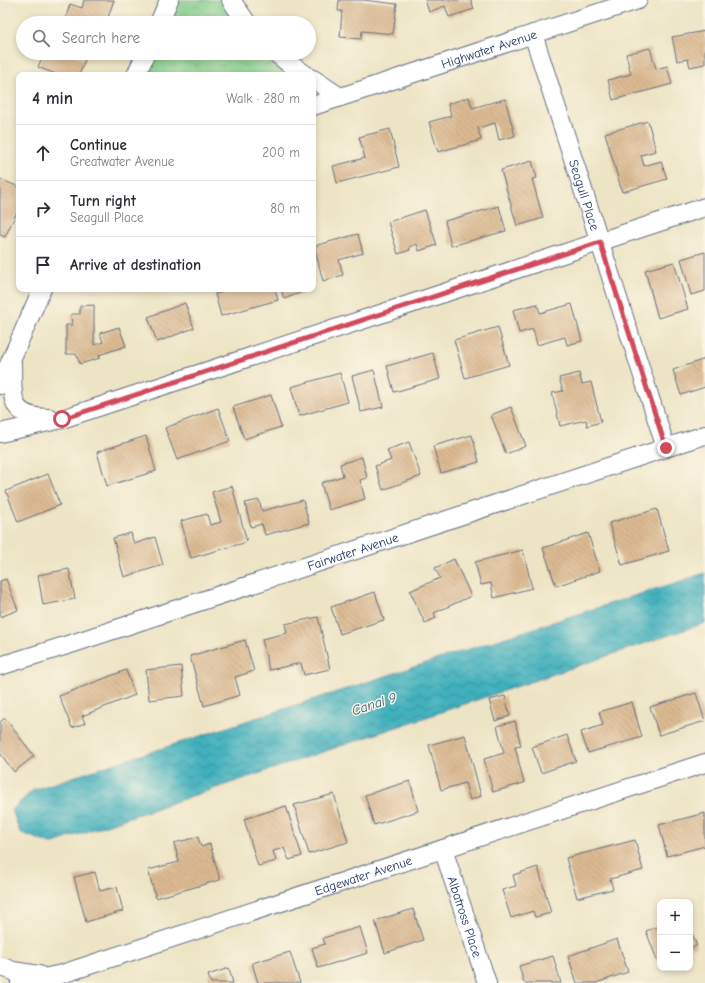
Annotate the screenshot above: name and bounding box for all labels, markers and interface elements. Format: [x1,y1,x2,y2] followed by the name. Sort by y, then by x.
[16,16,316,60] search box
[439,26,539,71] street label: Highwater Avenue
[30,27,52,49] icon: search
[62,29,140,47] text: Search here
[32,89,73,108] text: 4 min
[226,91,300,106] text: Walk · 280 m
[70,136,127,154] text: Continue
[32,142,54,164] icon: ahead
[262,145,300,160] text: 200 m
[70,154,174,169] text: Greatwater Avenue
[566,158,603,233] street label: Seagull Place
[70,192,136,210] text: Turn right
[32,198,54,220] icon: right
[270,201,300,216] text: 80 m
[70,210,144,225] text: Seagull Place
[32,254,54,276] icon: arrive
[70,256,201,274] text: Arrive at destination
[53,410,71,428] route start
[657,439,675,457] route end
[305,529,401,573] street label: Fairwater Avenue
[350,689,399,719] water label: Canal 9
[313,852,414,898] street label: Edgewater Avenue
[445,874,486,959] street label: Albatross Place
[657,899,693,971] map controls
[657,899,693,935] button: +
[657,935,693,971] button: −

